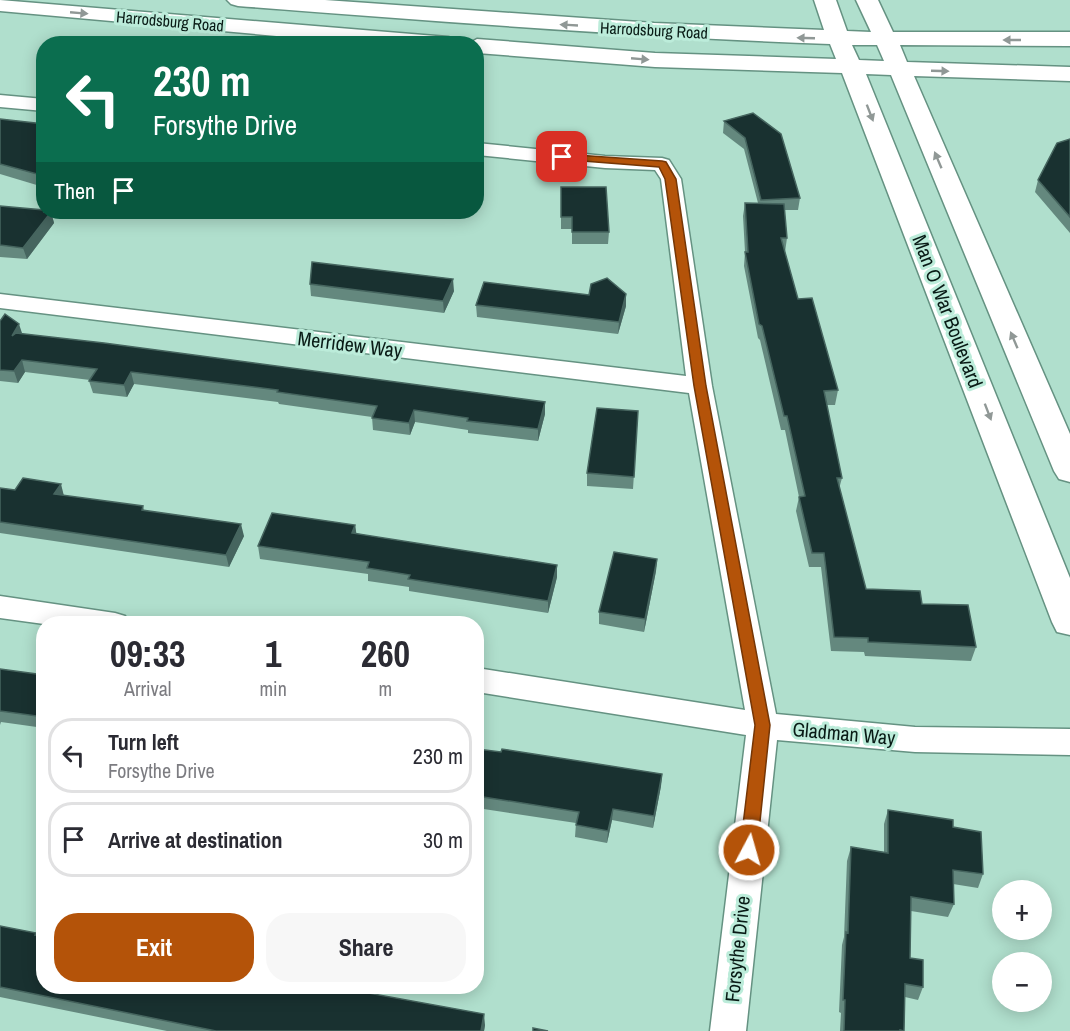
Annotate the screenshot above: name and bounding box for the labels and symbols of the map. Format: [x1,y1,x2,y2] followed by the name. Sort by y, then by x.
[115,5,225,37] street label: Harrodsburg Road
[70,8,89,18] one-way arrow
[600,16,708,44] street label: Harrodsburg Road
[560,20,579,30] one-way arrow
[797,33,816,42] one-way arrow
[1002,35,1021,45] one-way arrow
[630,54,649,64] one-way arrow
[930,66,949,75] one-way arrow
[866,104,875,122] one-way arrow
[536,131,587,182] pin
[933,151,942,169] one-way arrow
[906,231,990,391] street label: Man O War Boulevard
[296,324,405,364] street label: Merridew Way
[1009,330,1019,348] one-way arrow
[983,403,993,421] one-way arrow
[791,715,897,751] street label: Gladman Way
[717,818,781,882] position arrow
[718,895,756,1003] street label: Forsythe Drive

